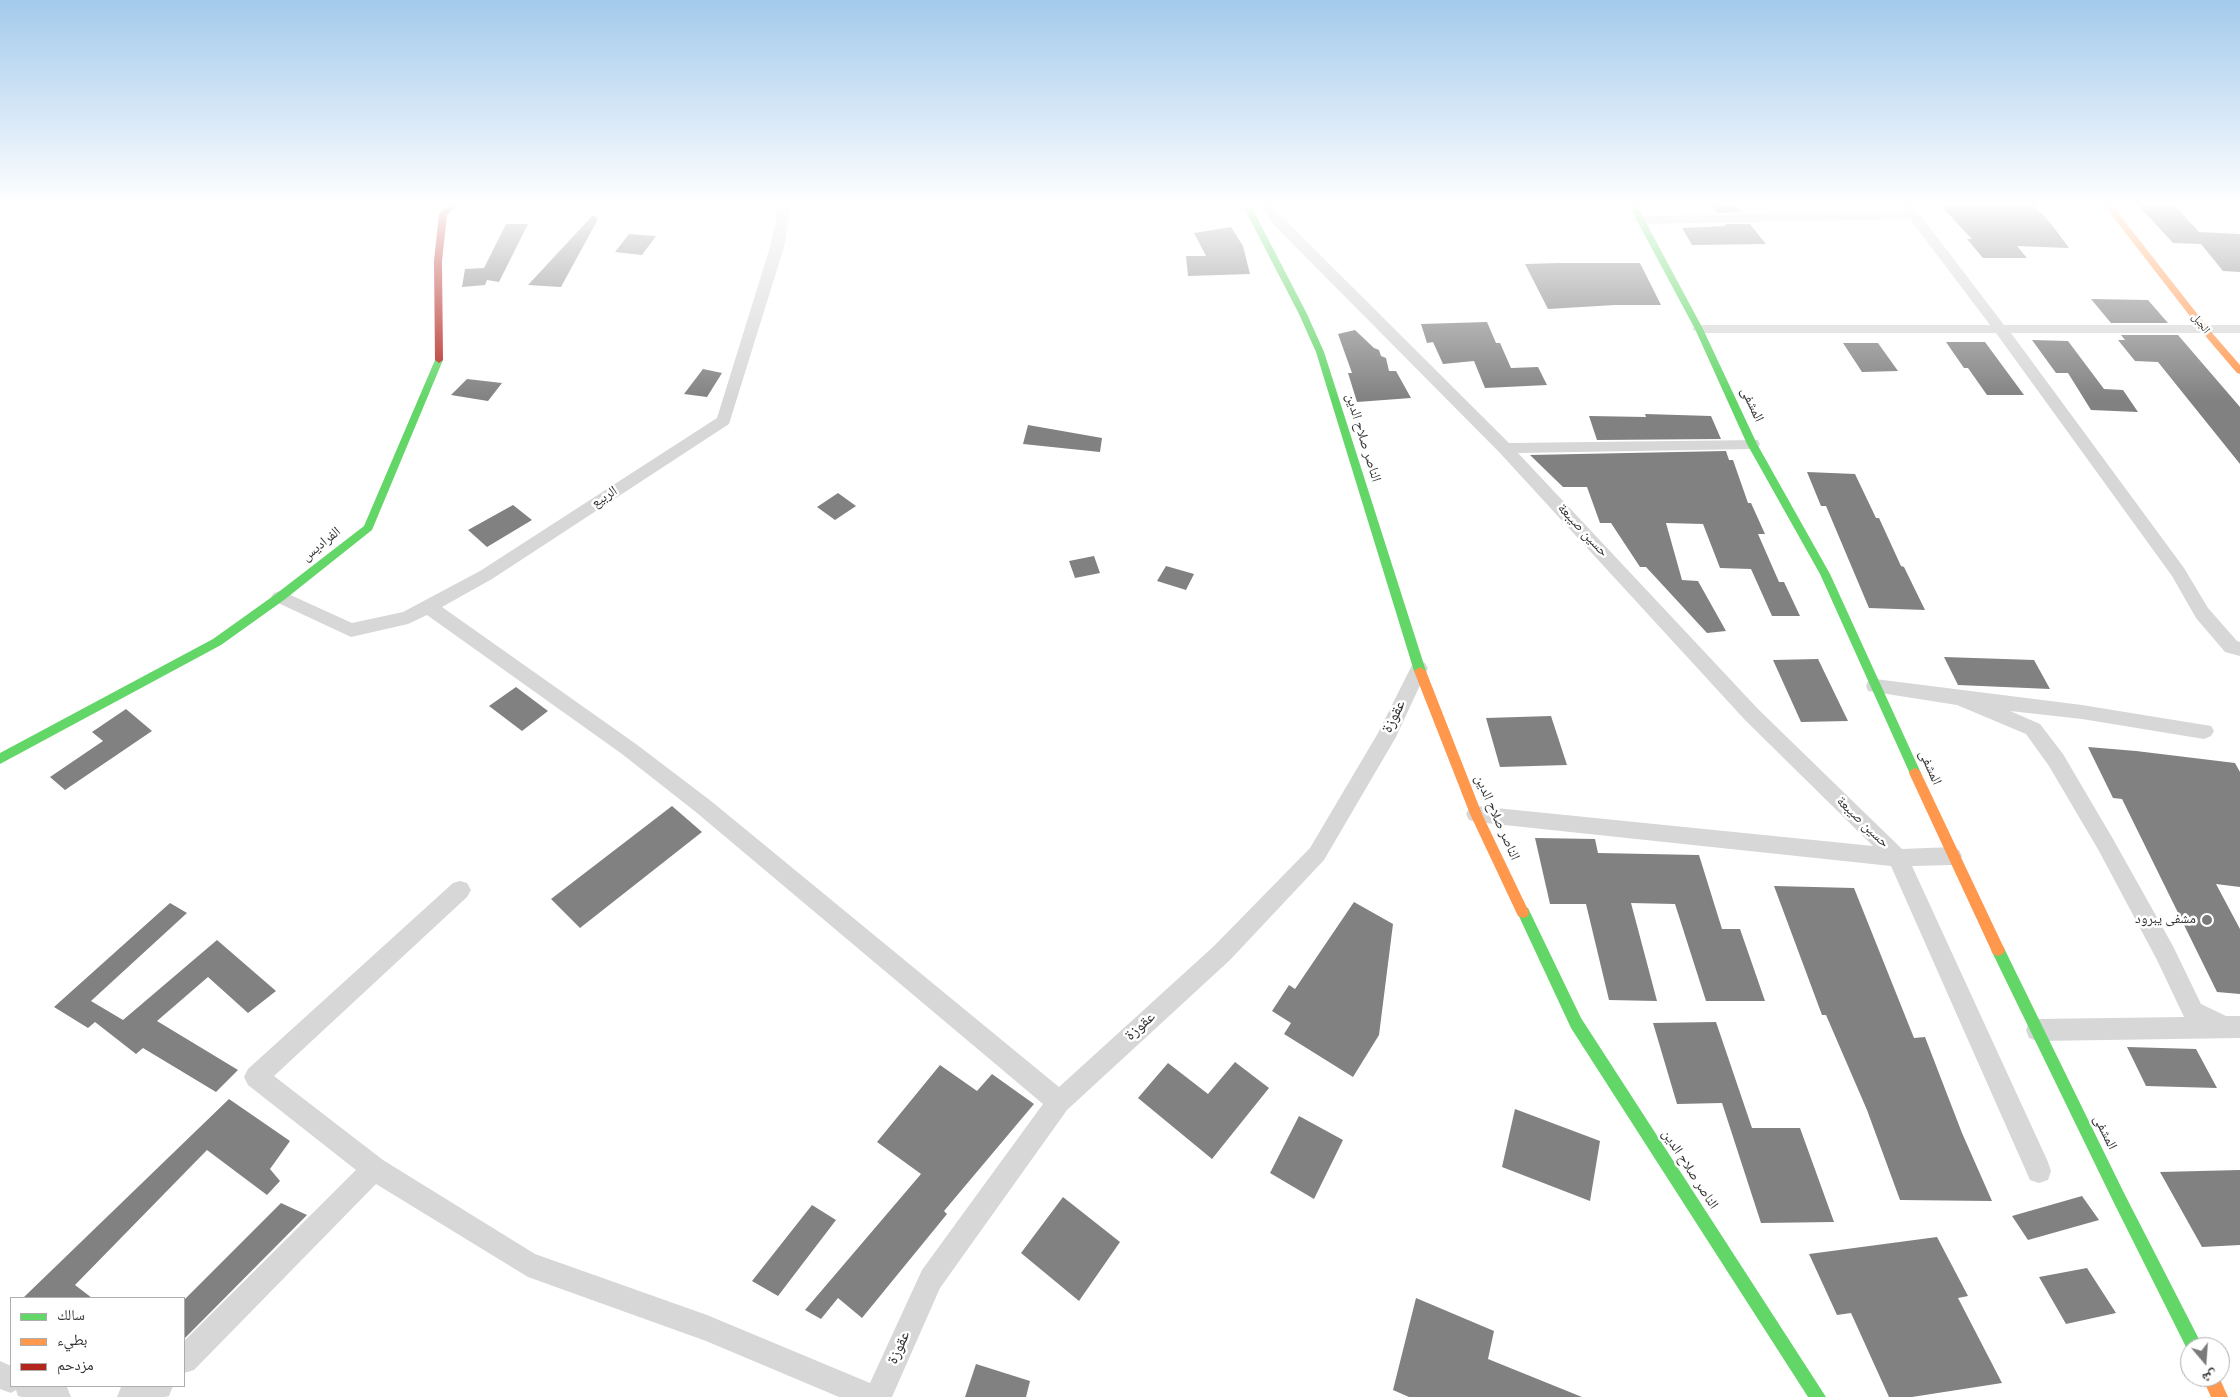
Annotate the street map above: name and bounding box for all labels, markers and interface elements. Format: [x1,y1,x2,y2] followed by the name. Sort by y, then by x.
[2188,311,2212,337] street label: الجبل
[1736,385,1766,425] street label: المشفى
[1341,392,1383,484] street label: الناصر صلاح الدين
[589,483,621,513] street label: الربيع
[1553,501,1611,561] street label: حسين صيبعة
[299,524,345,566] street label: الفراديس
[1379,697,1411,737] street label: عقوزة
[1914,748,1944,788] street label: المشفى
[1470,773,1522,863] street label: الناصر صلاح الدين
[1832,794,1892,852] street label: حسين صيبعة
[2135,912,2196,928] place label: مشفى يبرود
[2200,913,2214,927] marker: مشفى يبرود
[1122,1008,1160,1046] street label: عقوزة
[2088,1113,2120,1153] street label: المشفى
[1657,1127,1721,1213] street label: الناصر صلاح الدين
[10,1297,185,1387] legend
[57,1307,85,1326] text: سالك
[884,1328,916,1368] street label: عقوزة
[57,1332,87,1351] text: بطيء
[2180,1337,2230,1387] north arrow
[57,1357,94,1376] text: مزدحم
[2200,1365,2219,1386] text: ش

